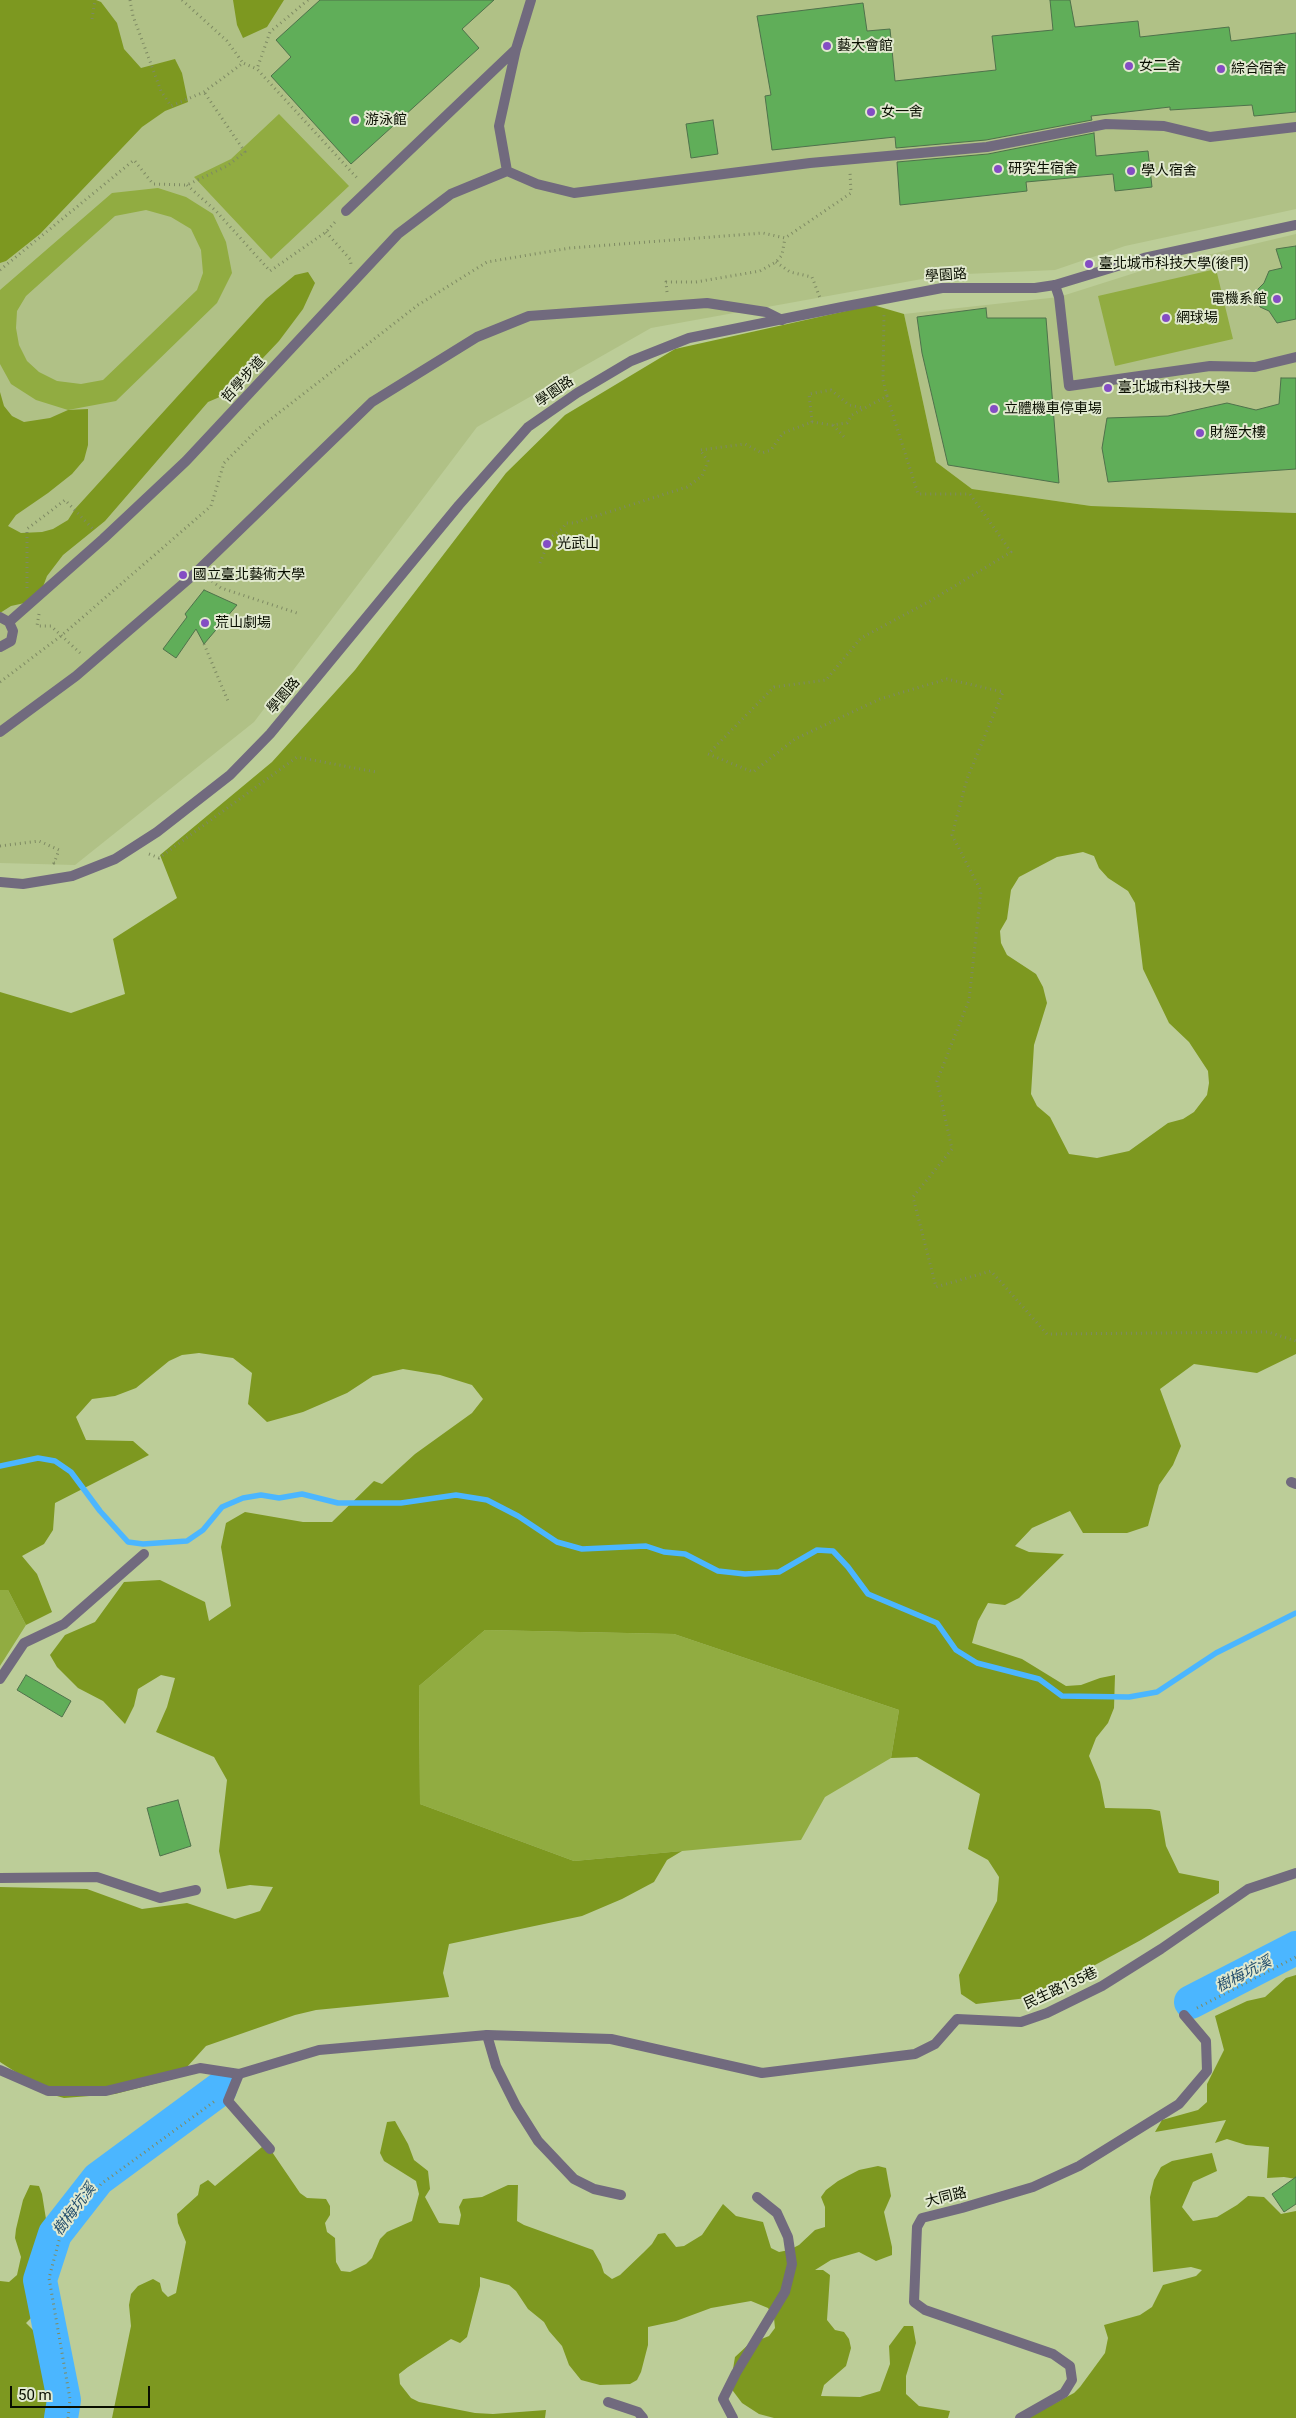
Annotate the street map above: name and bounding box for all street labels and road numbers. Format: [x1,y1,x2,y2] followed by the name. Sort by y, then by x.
[924,266,968,286] street label: 學園路
[219,354,269,406] street label: 哲學步道
[533,373,577,411] street label: 學園路
[264,675,304,717] street label: 學園路
[1021,1965,1101,2013] street label: 民生路135巷
[924,2185,968,2211] street label: 大同路

